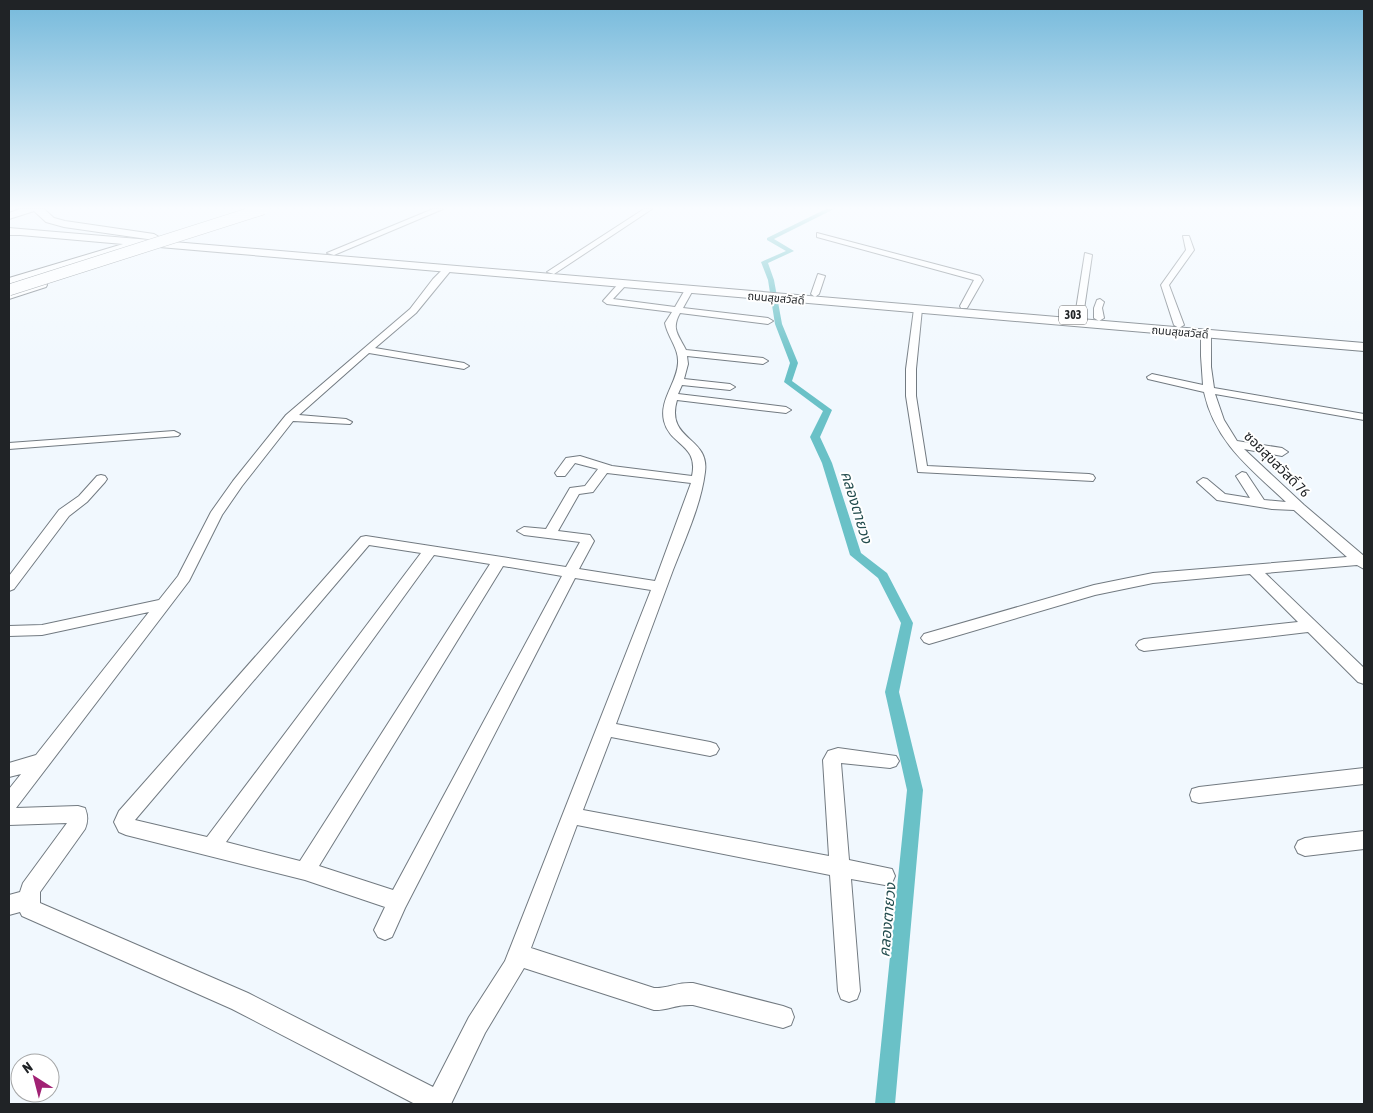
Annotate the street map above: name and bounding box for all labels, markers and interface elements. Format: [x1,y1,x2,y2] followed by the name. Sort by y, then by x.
[747,289,805,307] street label: ถนนสุขสวัสดิ์
[1059,306,1087,324] road number: 303
[1151,323,1209,341] street label: ถนนสุขสวัสดิ์
[1240,428,1314,501] street label: ซอยสุขสวัสดิ์ 76
[838,469,876,546] water label: คลองตายวง
[875,881,899,958] water label: คลองตายวง
[10,1053,60,1103] north arrow
[19,1059,35,1076] text: N

